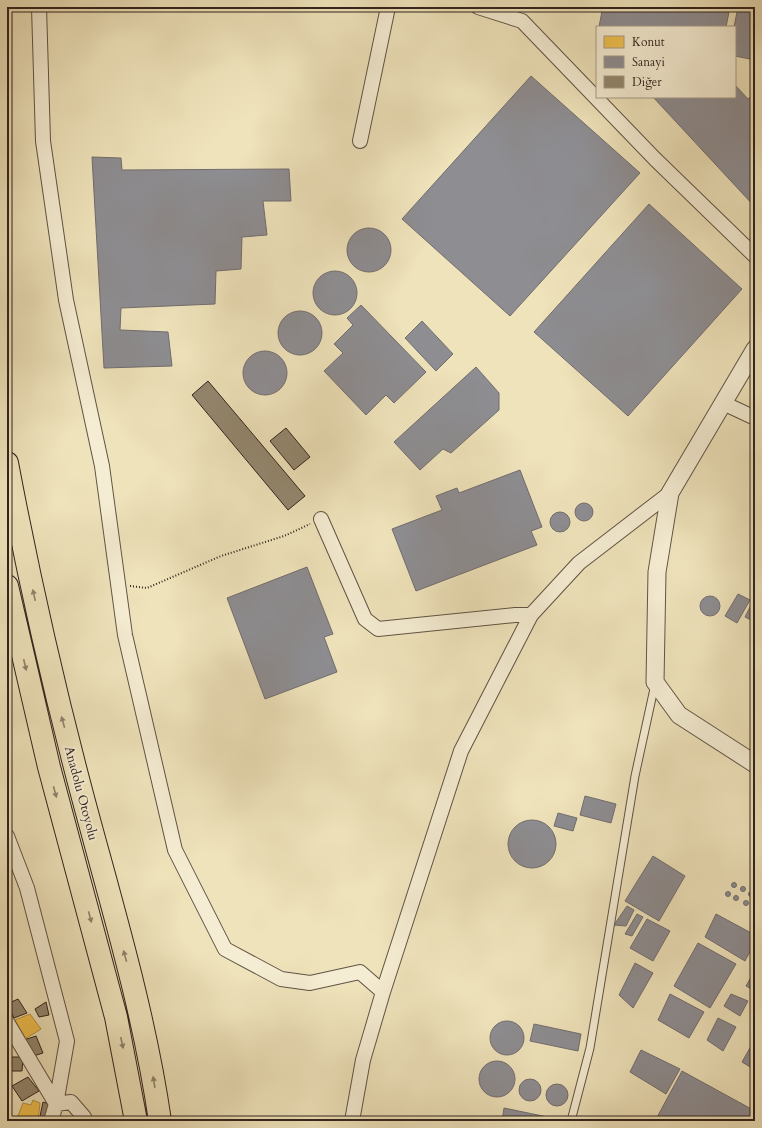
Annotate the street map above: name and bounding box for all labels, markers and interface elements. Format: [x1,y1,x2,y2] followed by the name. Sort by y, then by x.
[596,26,736,98] legend
[632,34,665,50] text: Konut
[632,54,666,70] text: Sanayi
[632,74,662,90] text: Diğer
[31,589,37,601] one-way arrow
[22,659,28,672] one-way arrow
[60,716,66,728] one-way arrow
[60,744,102,842] street label: Anadolu Otoyolu
[52,786,58,798] one-way arrow
[87,911,93,923] one-way arrow
[122,950,128,962] one-way arrow
[119,1037,125,1049] one-way arrow
[151,1076,157,1089] one-way arrow

